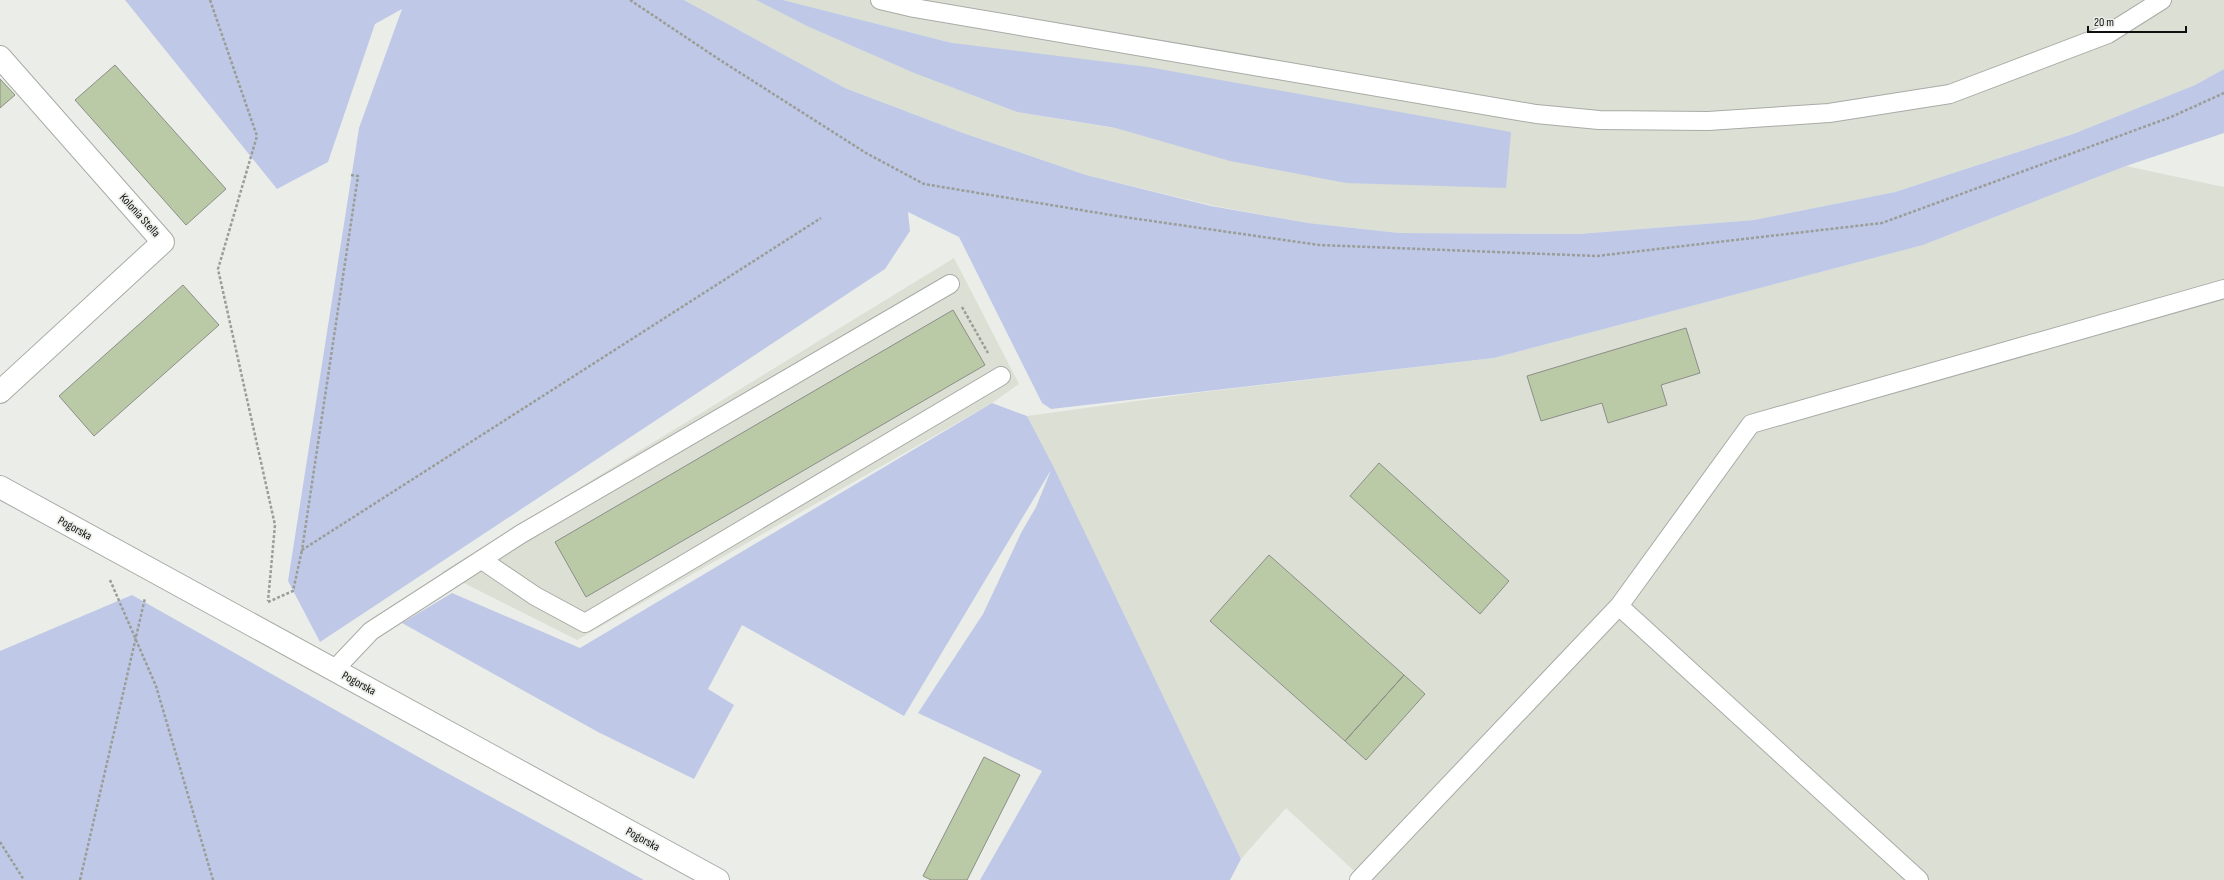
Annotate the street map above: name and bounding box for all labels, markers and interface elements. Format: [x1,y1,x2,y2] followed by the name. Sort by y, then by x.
[2088,8,2186,34] scale bar
[2094,15,2114,30] text: 20 m
[116,190,163,241] street label: Kolonia Stella
[55,513,95,544] street label: Pogorska
[339,668,379,699] street label: Pogorska
[623,824,663,855] street label: Pogorska

